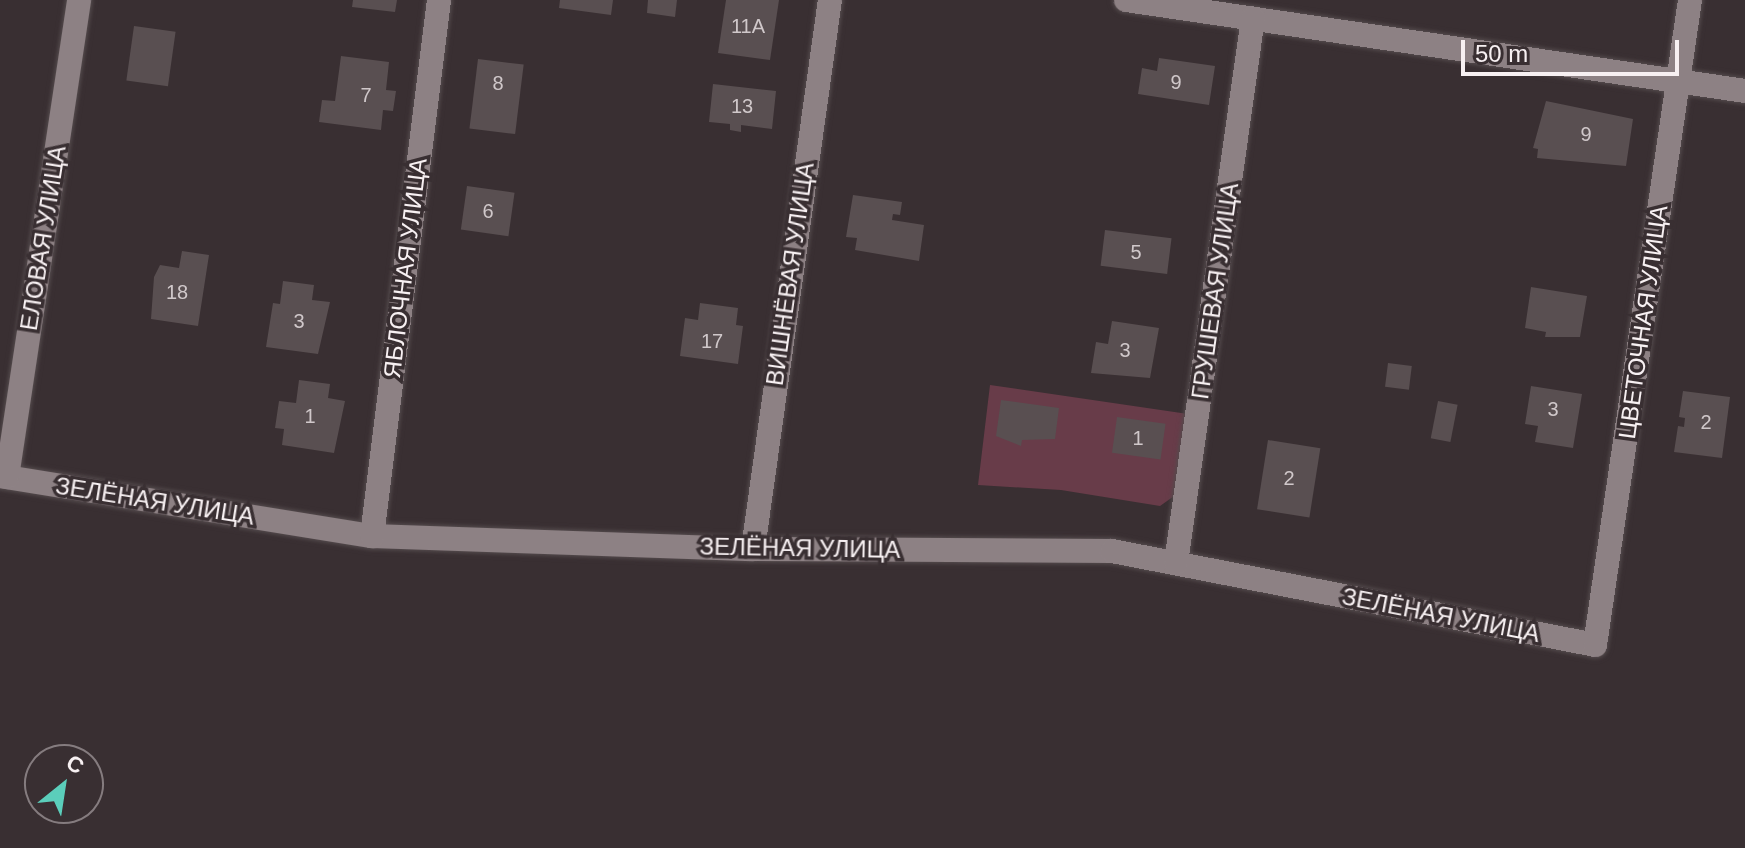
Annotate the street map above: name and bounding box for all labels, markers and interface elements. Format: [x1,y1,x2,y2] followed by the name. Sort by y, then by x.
[731,14,765,38] house number: 11А
[1465,24,1683,74] scale bar
[1475,40,1528,67] text: 50 m
[1170,70,1182,94] house number: 9
[492,71,504,95] house number: 8
[360,83,372,107] house number: 7
[731,94,753,118] house number: 13
[1580,122,1592,146] house number: 9
[14,143,72,333] street label: ЕЛОВАЯ УЛИЦА
[377,156,433,380] street label: ЯБЛОЧНАЯ УЛИЦА
[760,161,820,387] street label: ВИШНЁВАЯ УЛИЦА
[1186,181,1244,401] street label: ГРУШЕВАЯ УЛИЦА
[482,199,494,223] house number: 6
[1612,203,1674,441] street label: ЦВЕТОЧНАЯ УЛИЦА
[1130,240,1142,264] house number: 5
[166,280,188,304] house number: 18
[293,309,305,333] house number: 3
[701,329,723,353] house number: 17
[1119,338,1131,362] house number: 3
[1547,397,1559,421] house number: 3
[304,404,316,428] house number: 1
[1700,410,1712,434] house number: 2
[1132,426,1144,450] house number: 1
[1283,466,1295,490] house number: 2
[54,471,256,531] street label: ЗЕЛЁНАЯ УЛИЦА
[699,532,901,564] street label: ЗЕЛЁНАЯ УЛИЦА
[1340,582,1542,648] street label: ЗЕЛЁНАЯ УЛИЦА
[24,744,104,824] north arrow
[62,750,88,779] text: С

